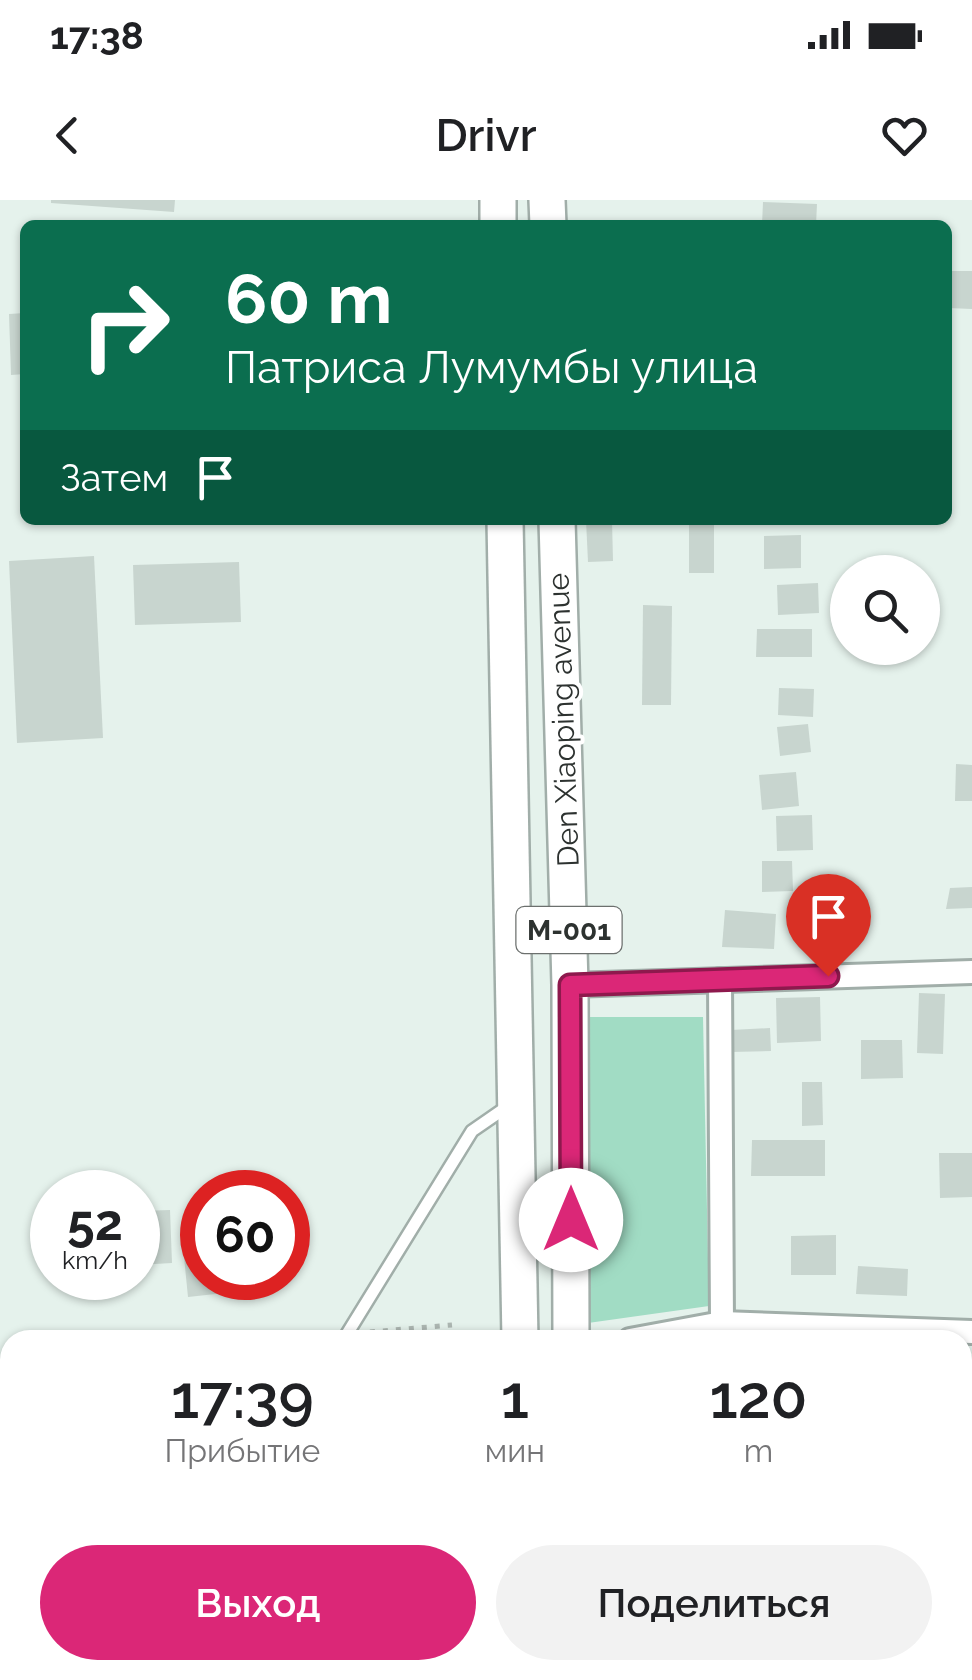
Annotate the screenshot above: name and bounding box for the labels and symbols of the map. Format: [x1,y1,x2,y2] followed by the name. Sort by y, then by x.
[540,572,586,868] street label: Den Xiaoping avenue
[786,874,871,977] pin
[516,907,622,953] road number: M-001
[519,1168,623,1272] position arrow
[180,1170,310,1300] speed limit sign: 60

